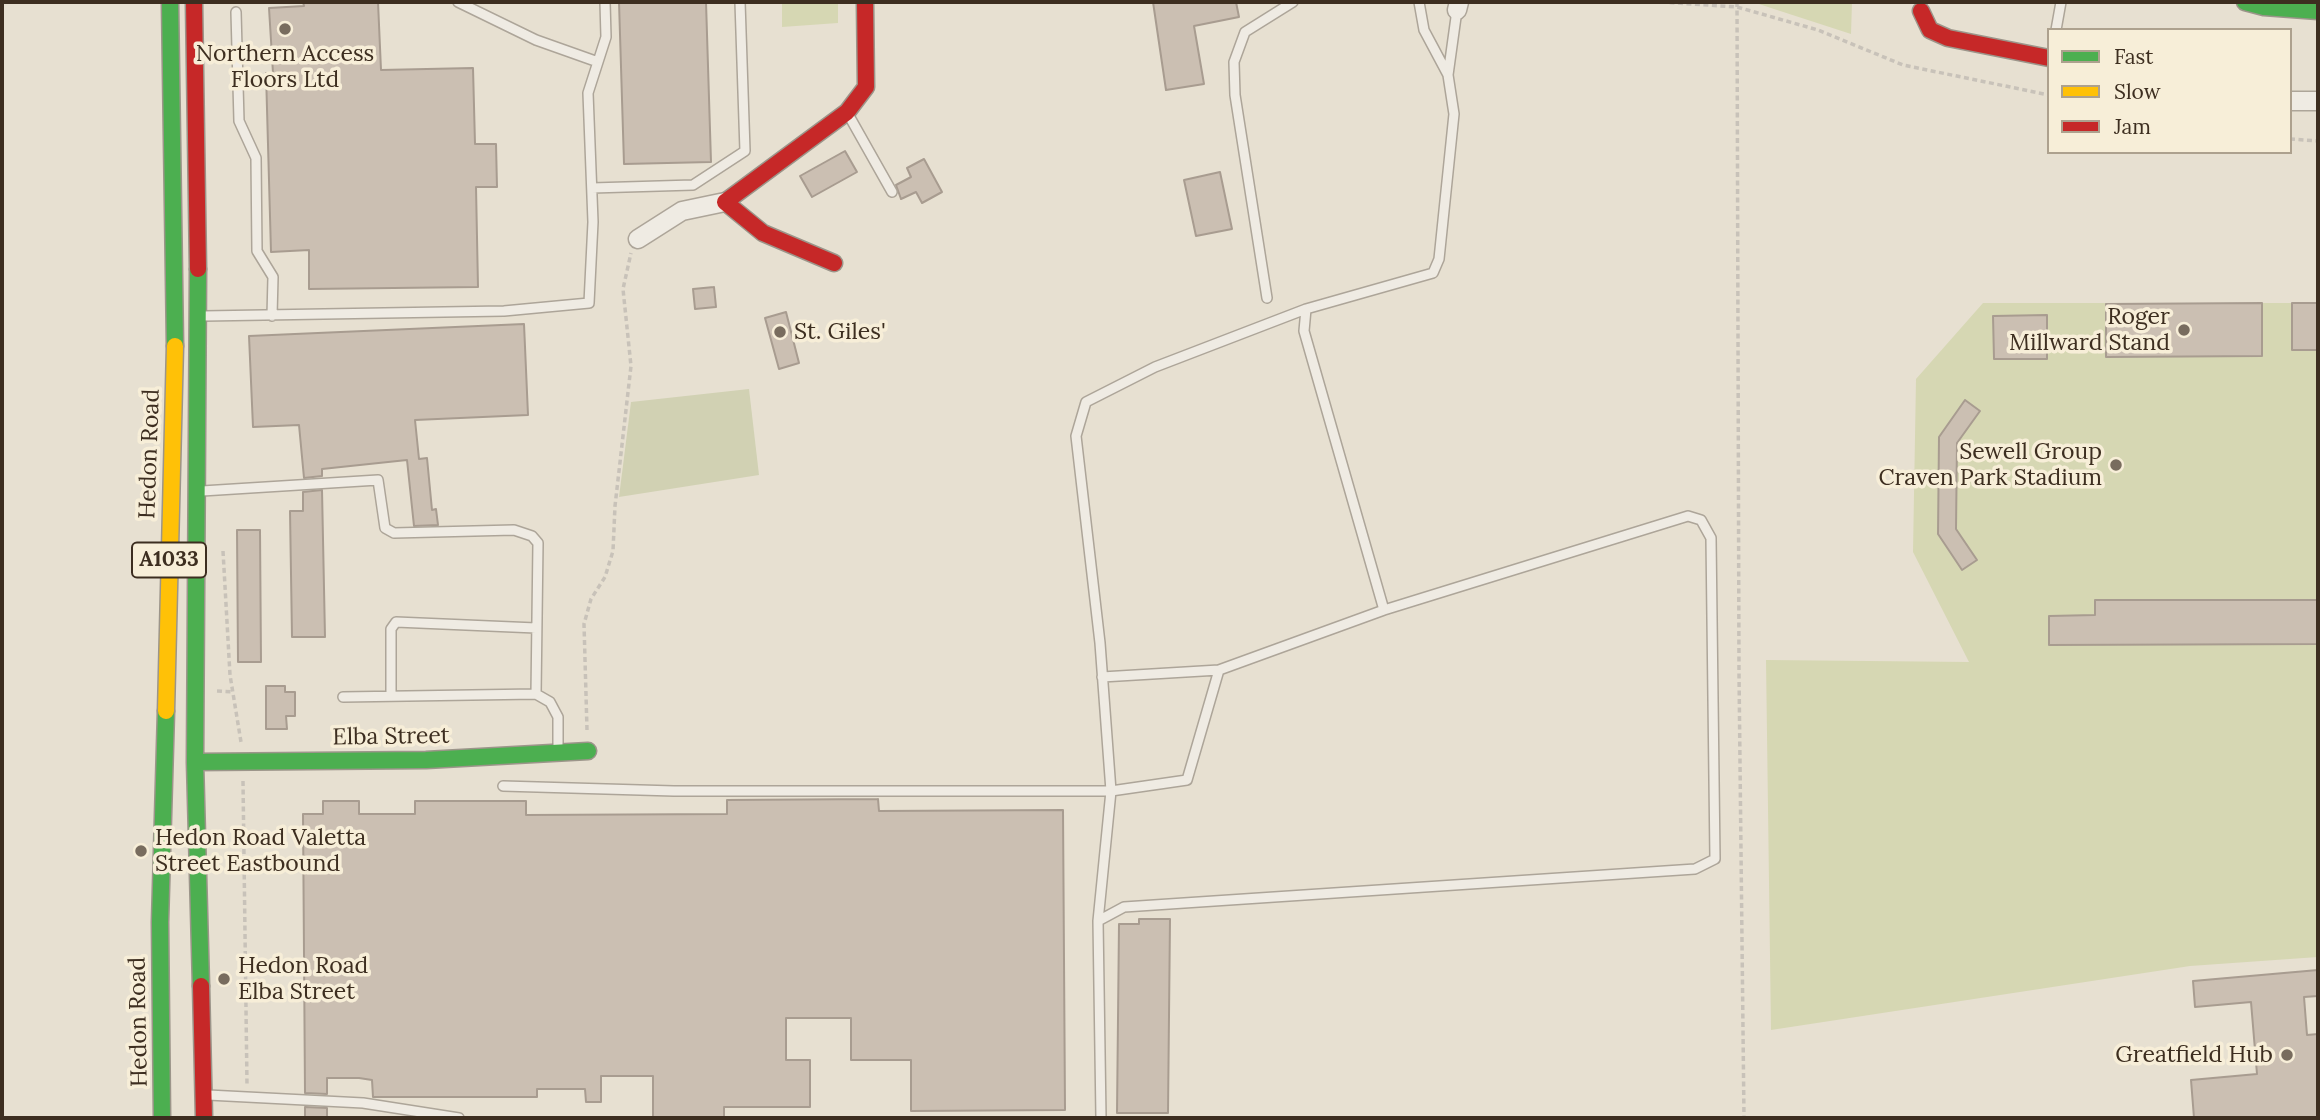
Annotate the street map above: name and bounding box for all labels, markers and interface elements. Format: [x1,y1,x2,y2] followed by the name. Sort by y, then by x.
[277,21,293,37] marker: Northern Access Floors Ltd
[2047,28,2292,154] legend
[196,40,374,94] place label: Northern Access Floors Ltd
[2114,43,2153,70] text: Fast
[2114,78,2161,105] text: Slow
[2114,113,2151,140] text: Jam
[2009,303,2170,357] place label: Roger Millward Stand
[794,318,886,346] place label: St. Giles'
[2176,322,2192,338] marker: Roger Millward Stand
[772,324,788,340] marker: St. Giles'
[134,388,166,520] street label: Hedon Road
[1878,438,2102,492] place label: Sewell Group Craven Park Stadium
[2108,457,2124,473] marker: Sewell Group Craven Park Stadium
[132,542,206,578] road number: A1033
[332,722,450,752] street label: Elba Street
[155,824,366,878] place label: Hedon Road Valetta Street Eastbound
[133,843,149,859] marker: Hedon Road Valetta Street Eastbound
[238,952,368,1006] place label: Hedon Road Elba Street
[124,957,154,1087] street label: Hedon Road
[216,971,232,987] marker: Hedon Road Elba Street
[2115,1041,2273,1069] place label: Greatfield Hub
[2279,1047,2295,1063] marker: Greatfield Hub

